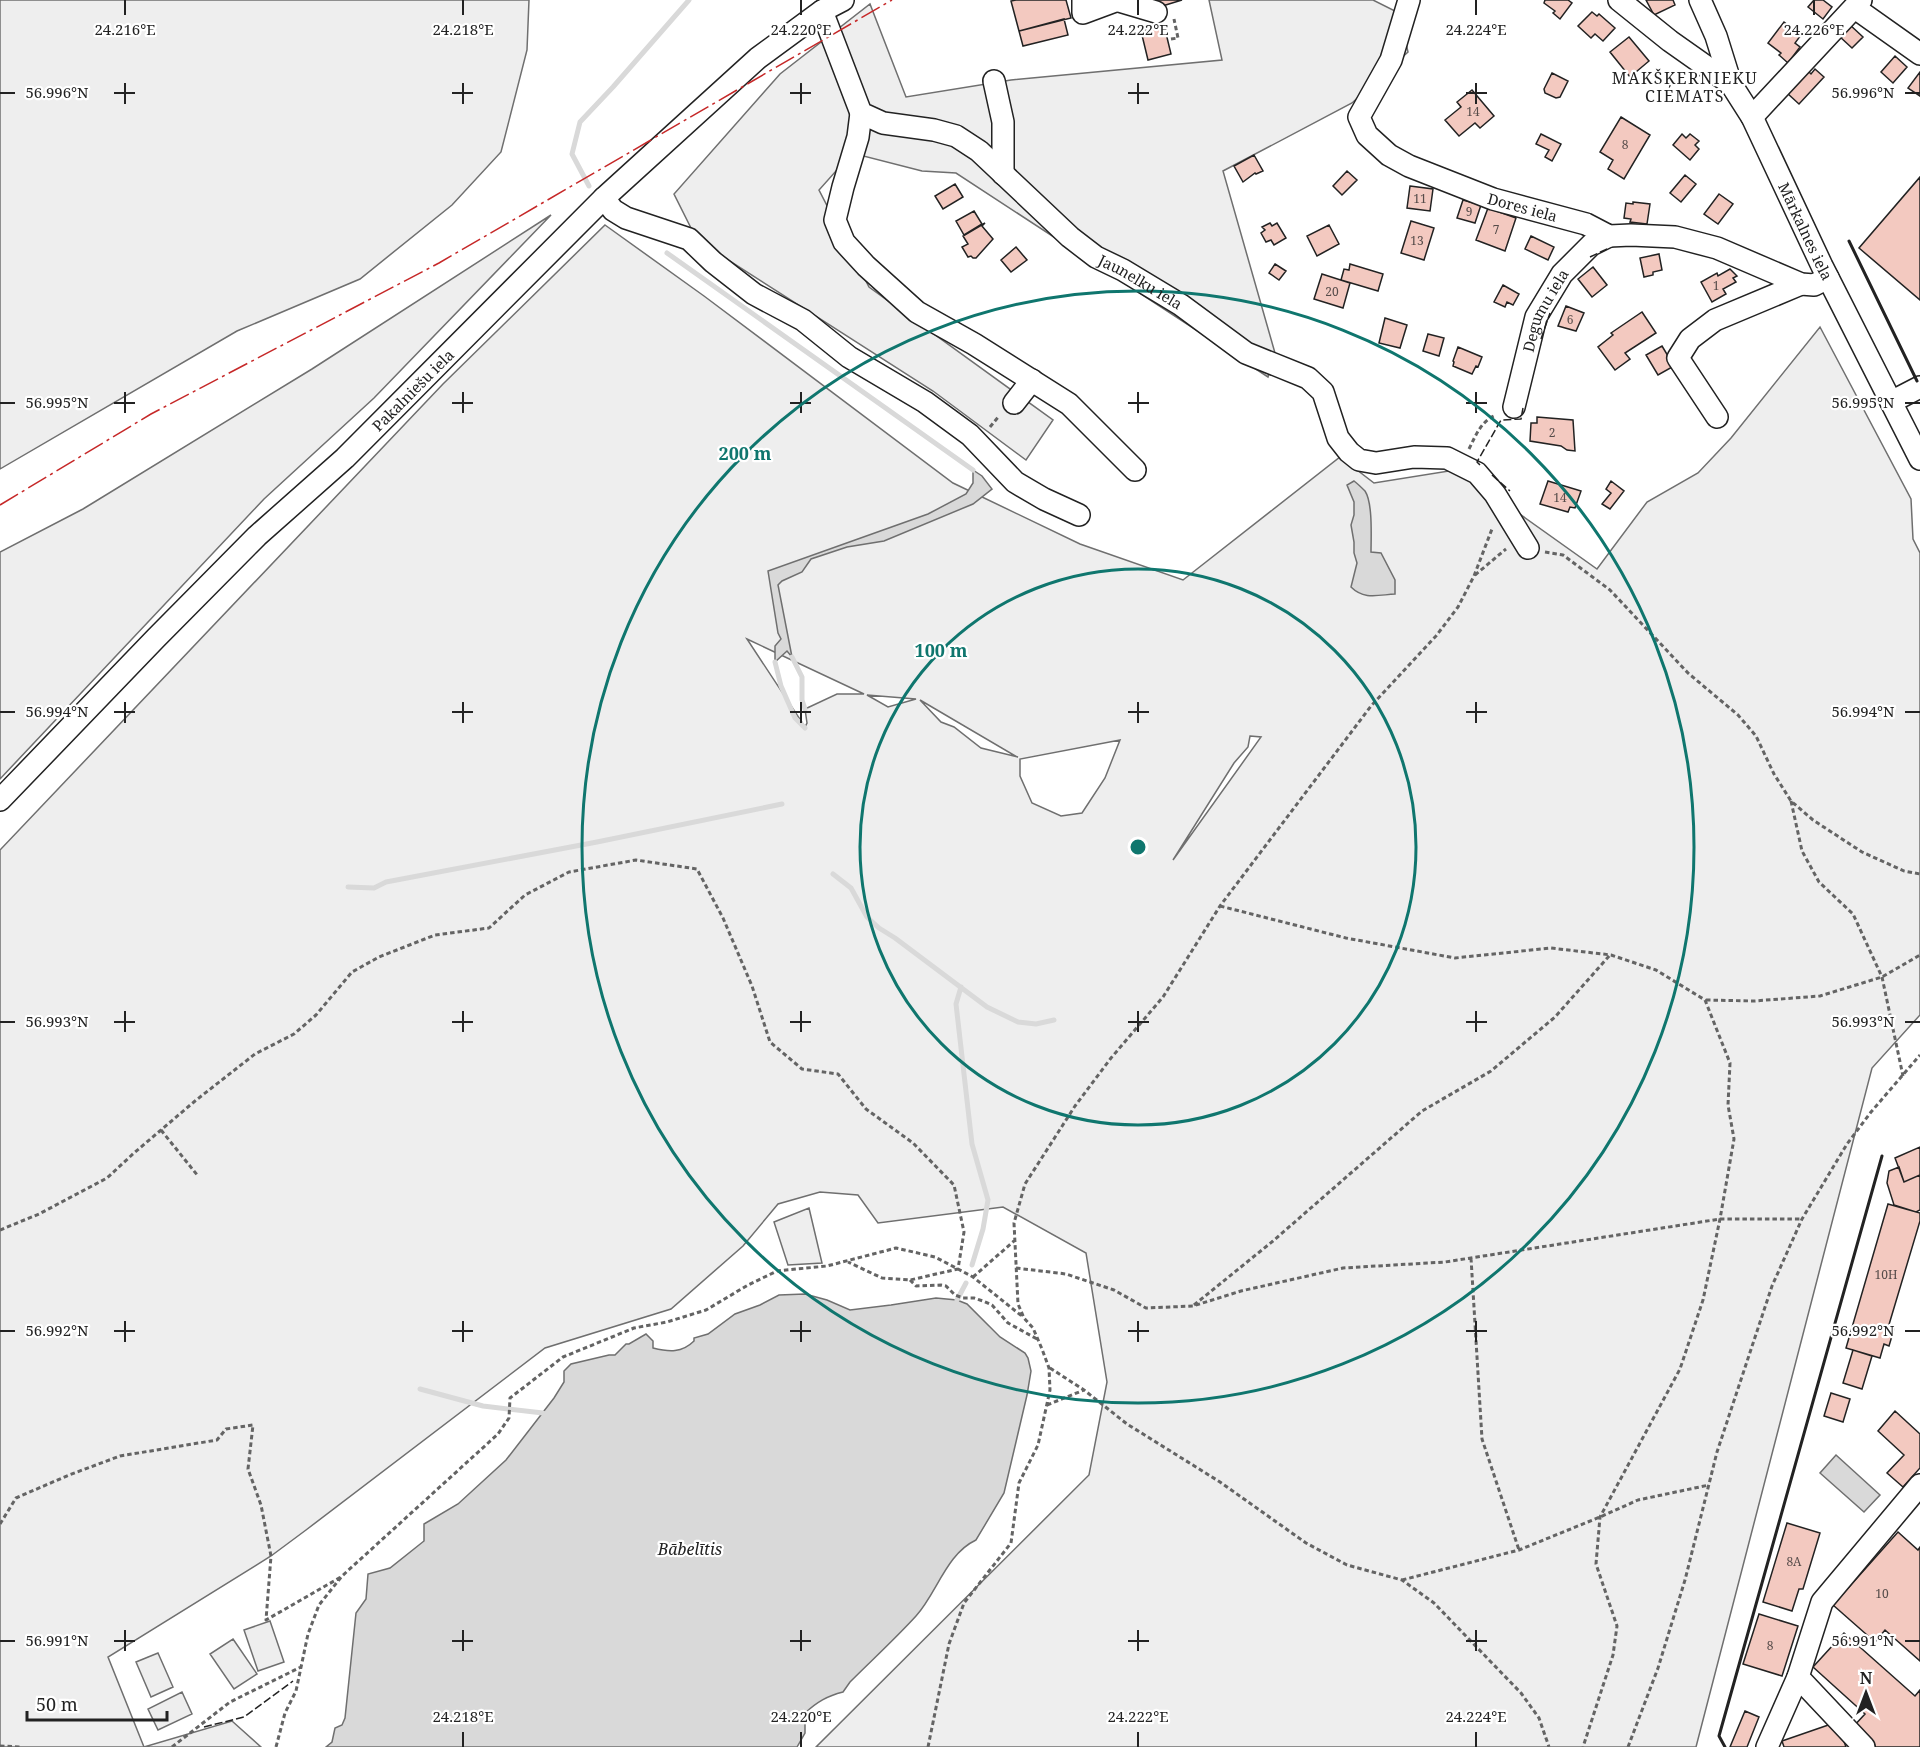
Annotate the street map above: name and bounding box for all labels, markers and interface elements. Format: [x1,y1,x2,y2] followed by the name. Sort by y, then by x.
[94,19,156,39] text: 24.216°E
[432,19,494,39] text: 24.218°E
[770,19,832,39] text: 24.220°E
[1107,19,1169,39] text: 24.222°E
[1445,19,1507,39] text: 24.224°E
[1783,19,1845,39] text: 24.226°E
[1612,67,1758,107] district label: MAKŠĶERNIEKU CIEMATS
[25,82,89,102] text: 56.996°N
[1831,82,1895,102] text: 56.996°N
[1466,103,1480,120] house number: 14
[1622,136,1629,153] house number: 8
[1774,179,1837,283] street label: Mārkalnes iela
[1485,188,1559,226] street label: Dores iela
[1413,190,1427,207] house number: 11
[1466,203,1472,220] house number: 9
[1493,221,1500,238] house number: 7
[1410,232,1424,249] house number: 13
[1094,249,1186,314] street label: Jaunelku iela
[1518,265,1573,354] street label: Degumu iela
[1713,277,1719,294] house number: 1
[1325,283,1339,300] house number: 20
[1567,311,1574,328] house number: 6
[367,345,458,435] street label: Pakalniešu iela
[25,392,89,412] text: 56.995°N
[1831,392,1895,412] text: 56.995°N
[1549,424,1555,441] house number: 2
[719,441,772,465] text: 200 m
[1553,489,1567,506] house number: 14
[915,638,968,662] text: 100 m
[25,701,89,721] text: 56.994°N
[1831,701,1895,721] text: 56.994°N
[1128,837,1148,857] centre of rings
[25,1011,89,1031] text: 56.993°N
[1831,1011,1895,1031] text: 56.993°N
[1875,1266,1898,1283] house number: 10H
[25,1320,89,1340] text: 56.992°N
[1831,1320,1895,1340] text: 56.992°N
[657,1538,722,1560] water label: Bābelītis
[1786,1553,1802,1570] house number: 8A
[1875,1585,1889,1602] house number: 10
[25,1630,89,1650] text: 56.991°N
[1831,1630,1895,1650] text: 56.991°N
[1767,1637,1774,1654] house number: 8
[1836,1663,1896,1723] north arrow
[1860,1667,1873,1689] text: N
[27,1684,166,1722] scale bar
[36,1692,78,1716] text: 50 m
[432,1706,494,1726] text: 24.218°E
[770,1706,832,1726] text: 24.220°E
[1107,1706,1169,1726] text: 24.222°E
[1445,1706,1507,1726] text: 24.224°E

